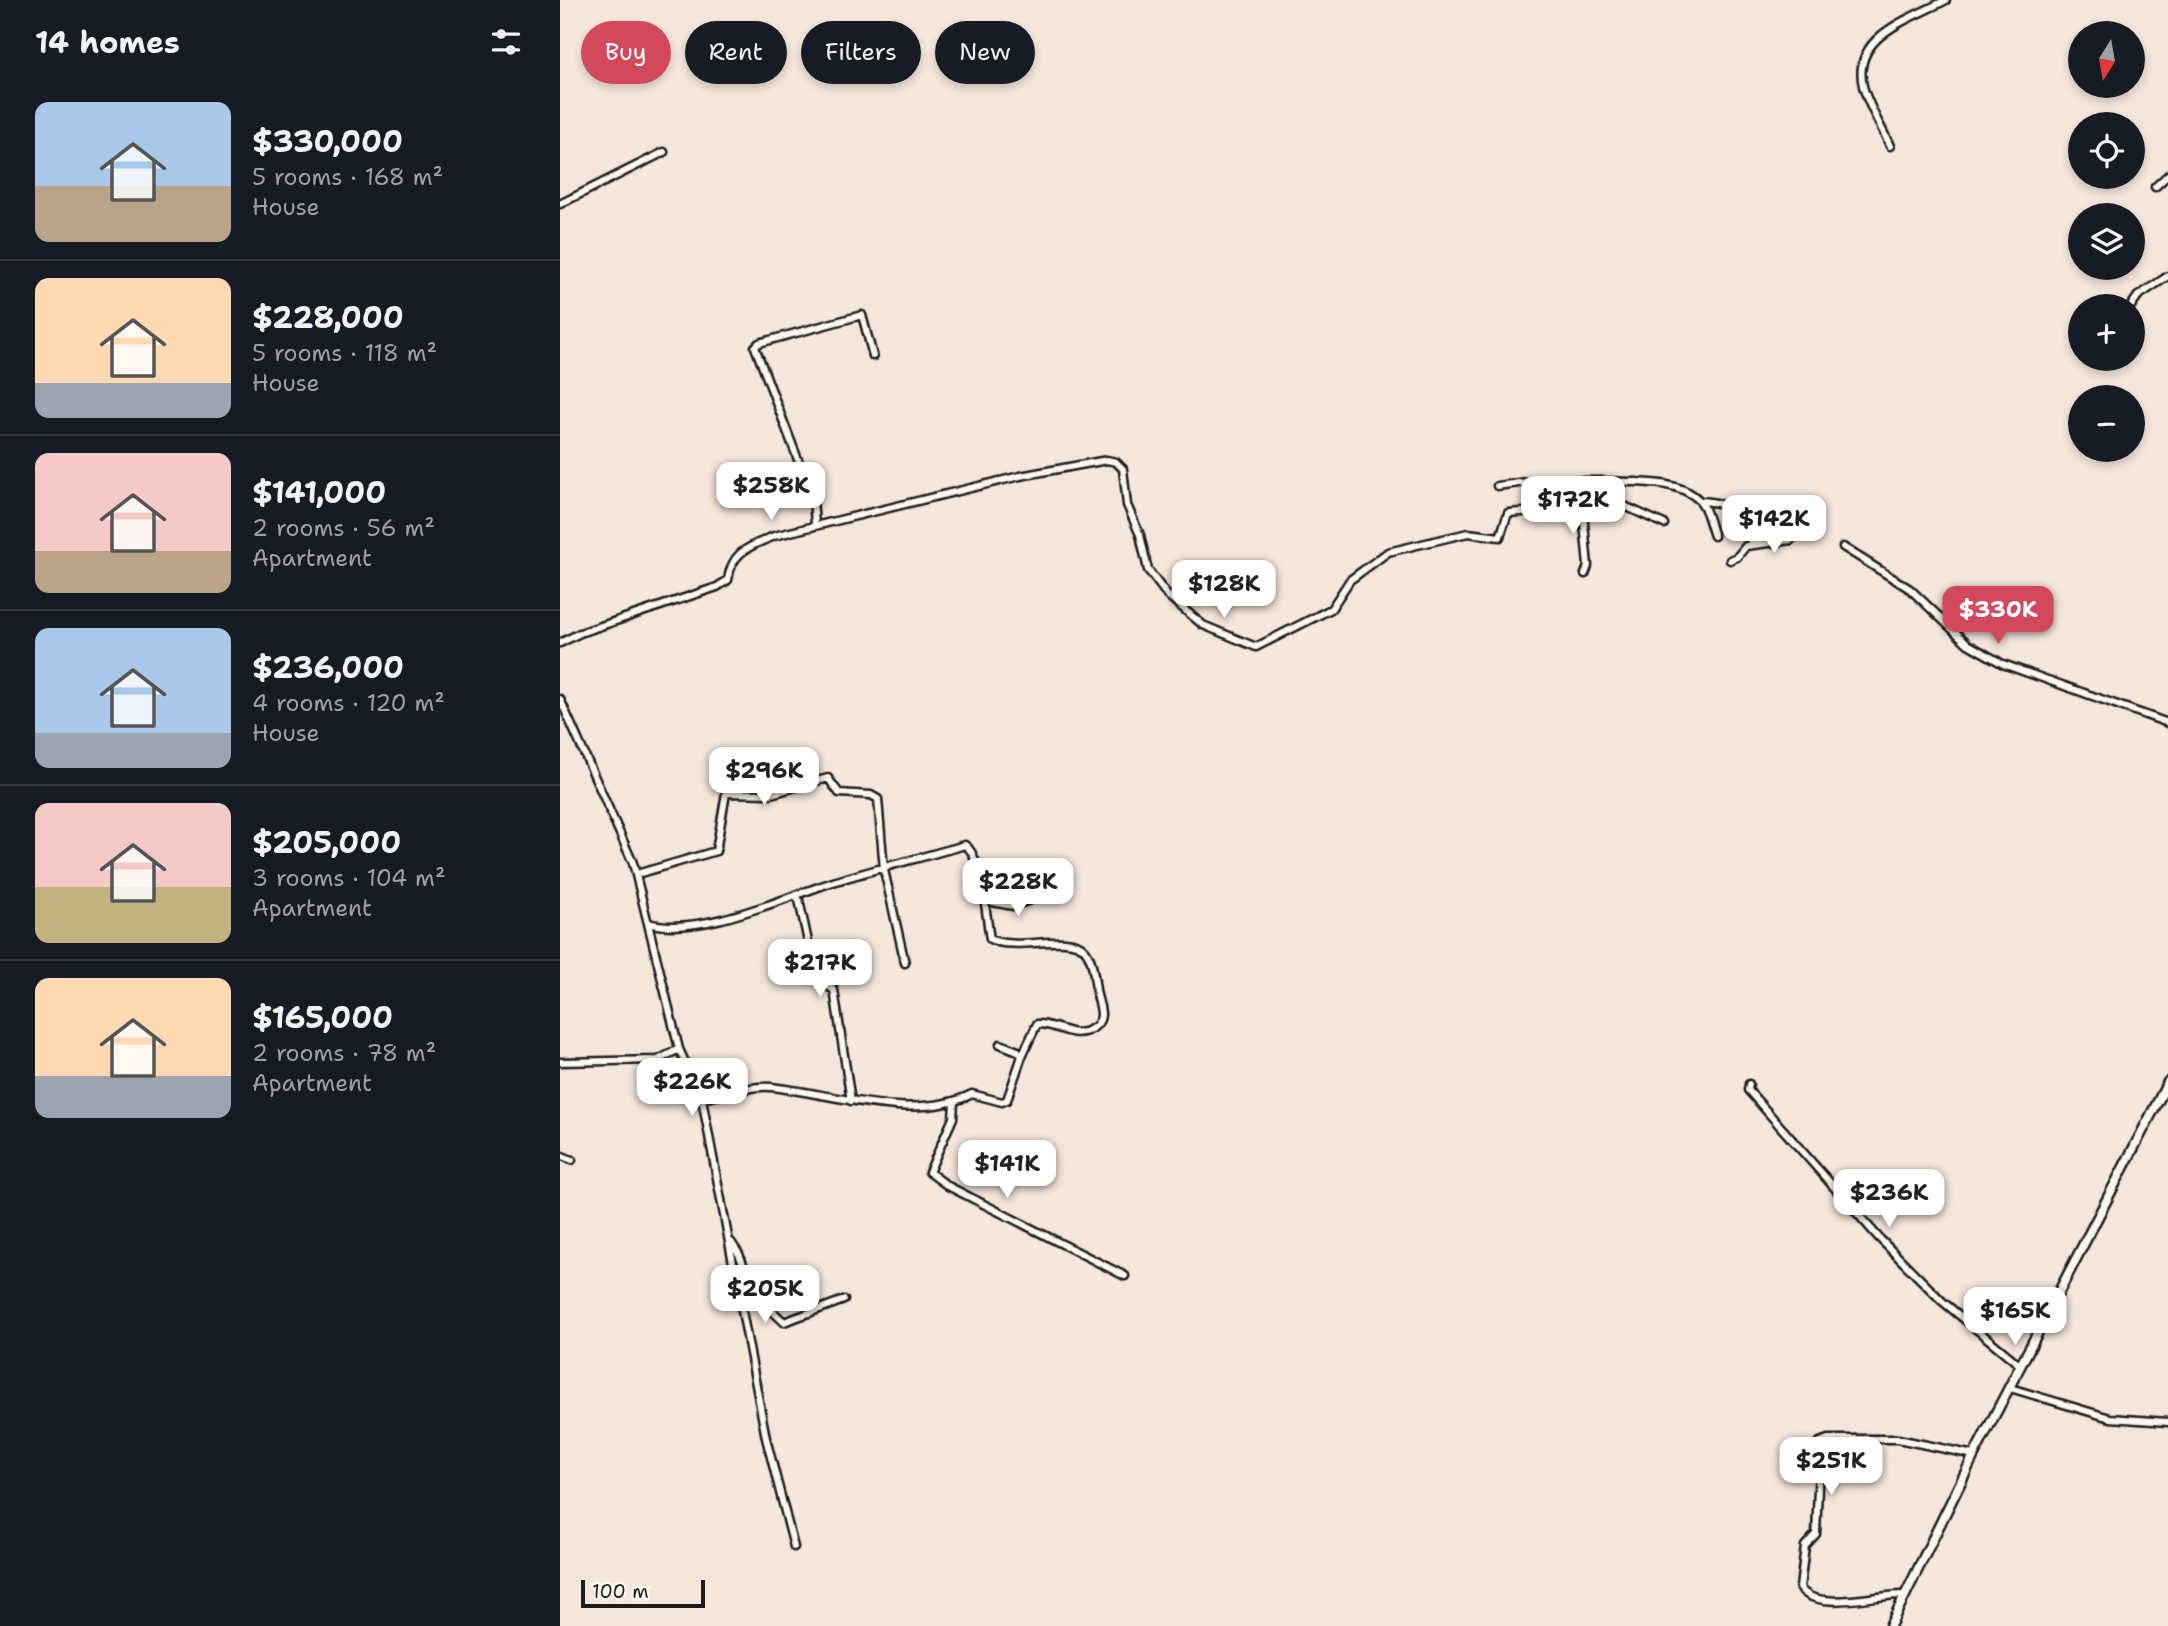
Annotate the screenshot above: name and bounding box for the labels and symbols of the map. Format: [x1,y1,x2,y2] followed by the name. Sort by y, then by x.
[2068,21,2146,98] north arrow
[722,462,820,522] pin: $258K
[1524,476,1622,536] pin: $172K
[1725,496,1823,555] pin: $142K
[1175,560,1273,620] pin: $128K
[1949,586,2047,646] pin: $330K
[715,748,813,807] pin: $296K
[969,858,1067,918] pin: $228K
[771,940,869,999] pin: $217K
[643,1058,741,1118] pin: $226K
[958,1140,1056,1200] pin: $141K
[1840,1170,1938,1229] pin: $236K
[716,1266,814,1325] pin: $205K
[1966,1288,2064,1347] pin: $165K
[1782,1438,1880,1497] pin: $251K
[581,1577,705,1609] scale bar

